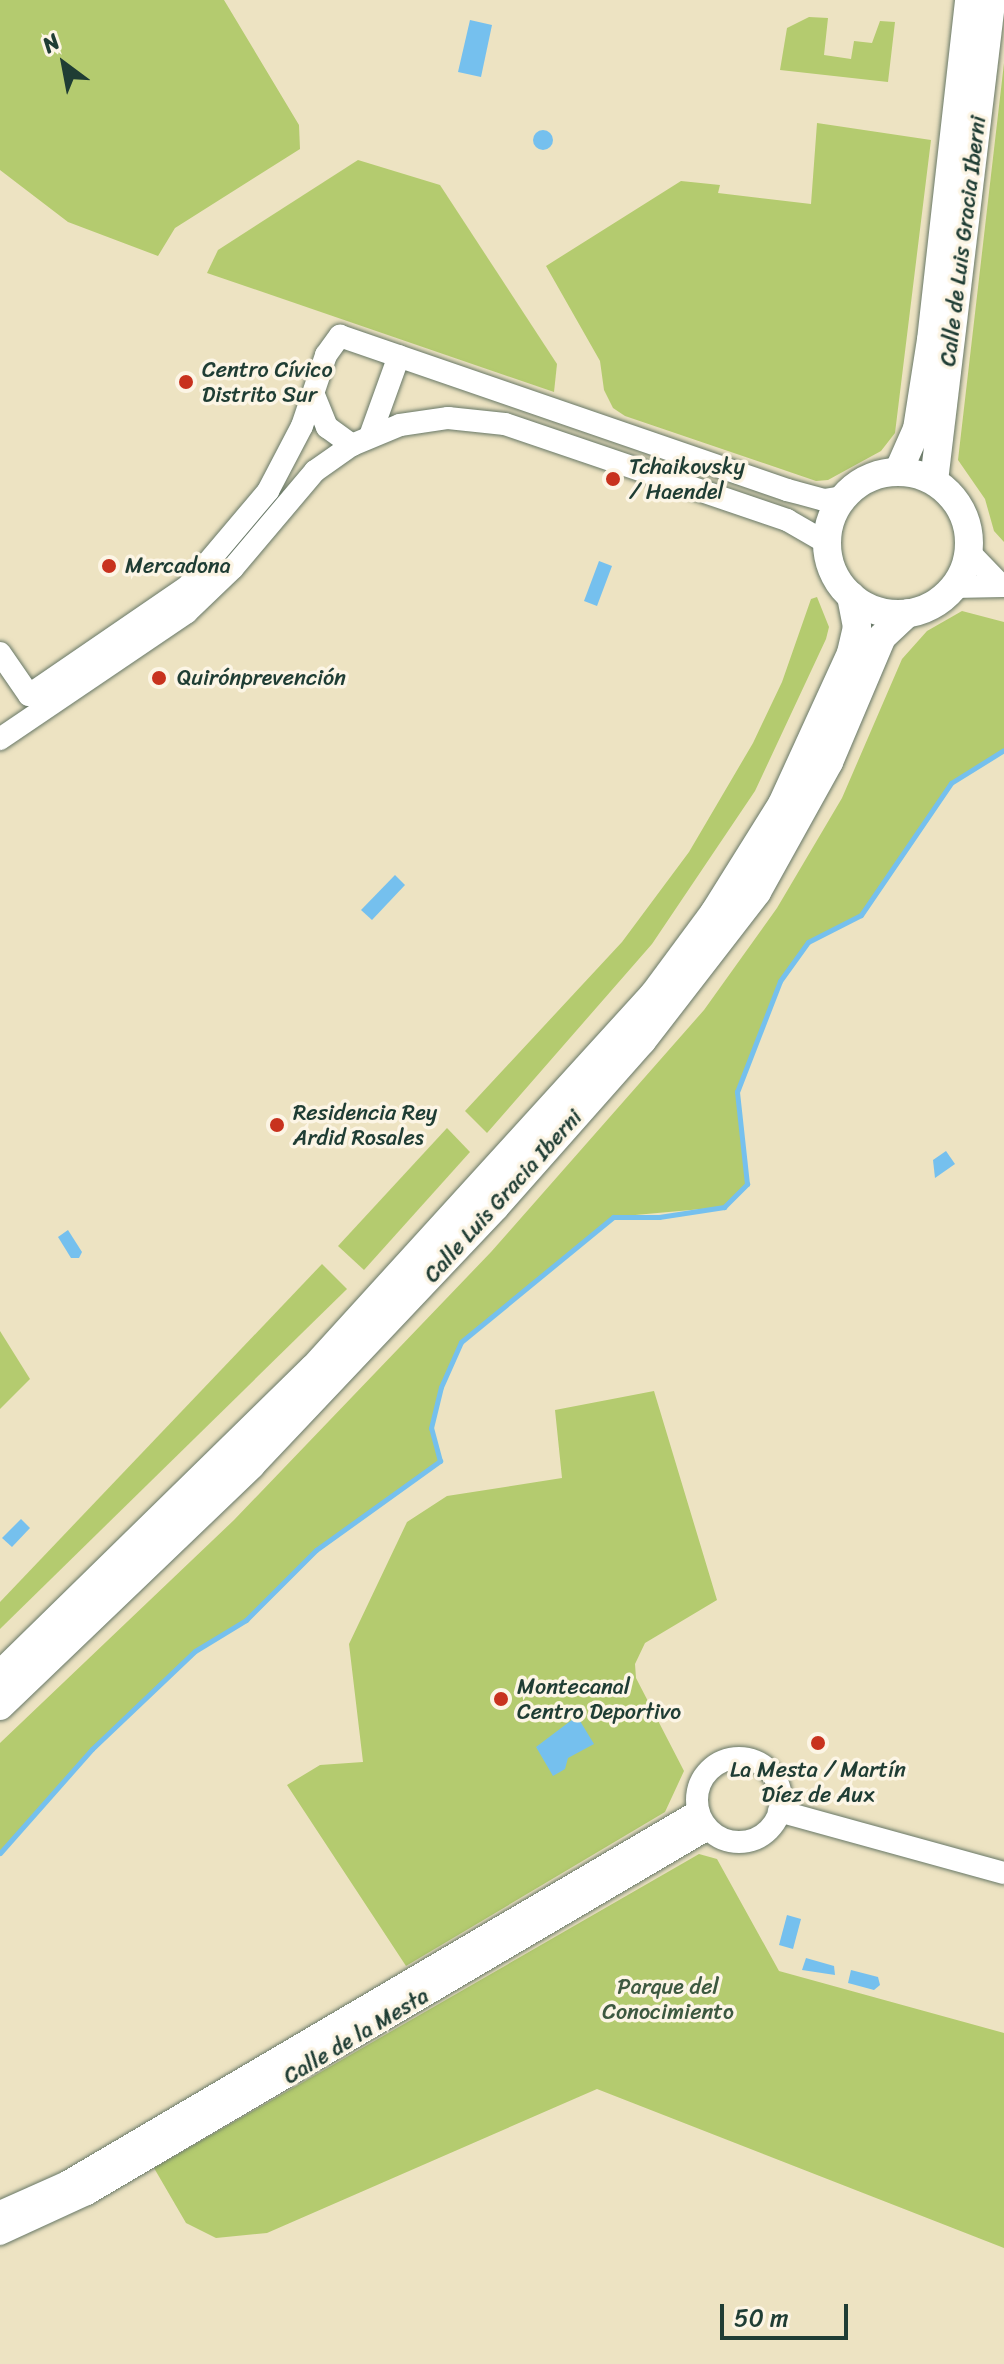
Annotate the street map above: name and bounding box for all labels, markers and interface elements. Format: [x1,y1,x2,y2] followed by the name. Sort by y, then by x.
[34,23,68,64] text: N
[24,24,104,104] north arrow
[934,114,992,368] street label: Calle de Luis Gracia Iberni
[202,356,333,408] place label: Centro Cívico Distrito Sur
[177,373,195,391] marker: Centro Cívico Distrito Sur
[629,453,745,504] place label: Tchaikovsky / Haendel
[604,470,622,488] marker: Tchaikovsky / Haendel
[125,553,231,579] place label: Mercadona
[100,557,118,575] marker: Mercadona
[177,665,346,691] place label: Quirónprevención
[148,667,170,689] marker: Quirónprevención
[293,1099,438,1150] place label: Residencia Rey Ardid Rosales
[418,1104,588,1288] street label: Calle Luis Gracia Iberni
[268,1116,286,1134] marker: Residencia Rey Ardid Rosales
[517,1673,682,1724] place label: Montecanal Centro Deportivo
[492,1690,510,1708] marker: Montecanal Centro Deportivo
[809,1734,827,1752] marker: La Mesta / Martín Díez de Aux
[731,1756,905,1808] place label: La Mesta / Martín Díez de Aux
[602,1973,734,2024] park label: Parque del Conocimiento
[278,1982,434,2090] street label: Calle de la Mesta
[724,2288,852,2338] scale bar
[734,2297,789,2339] text: 50 m

